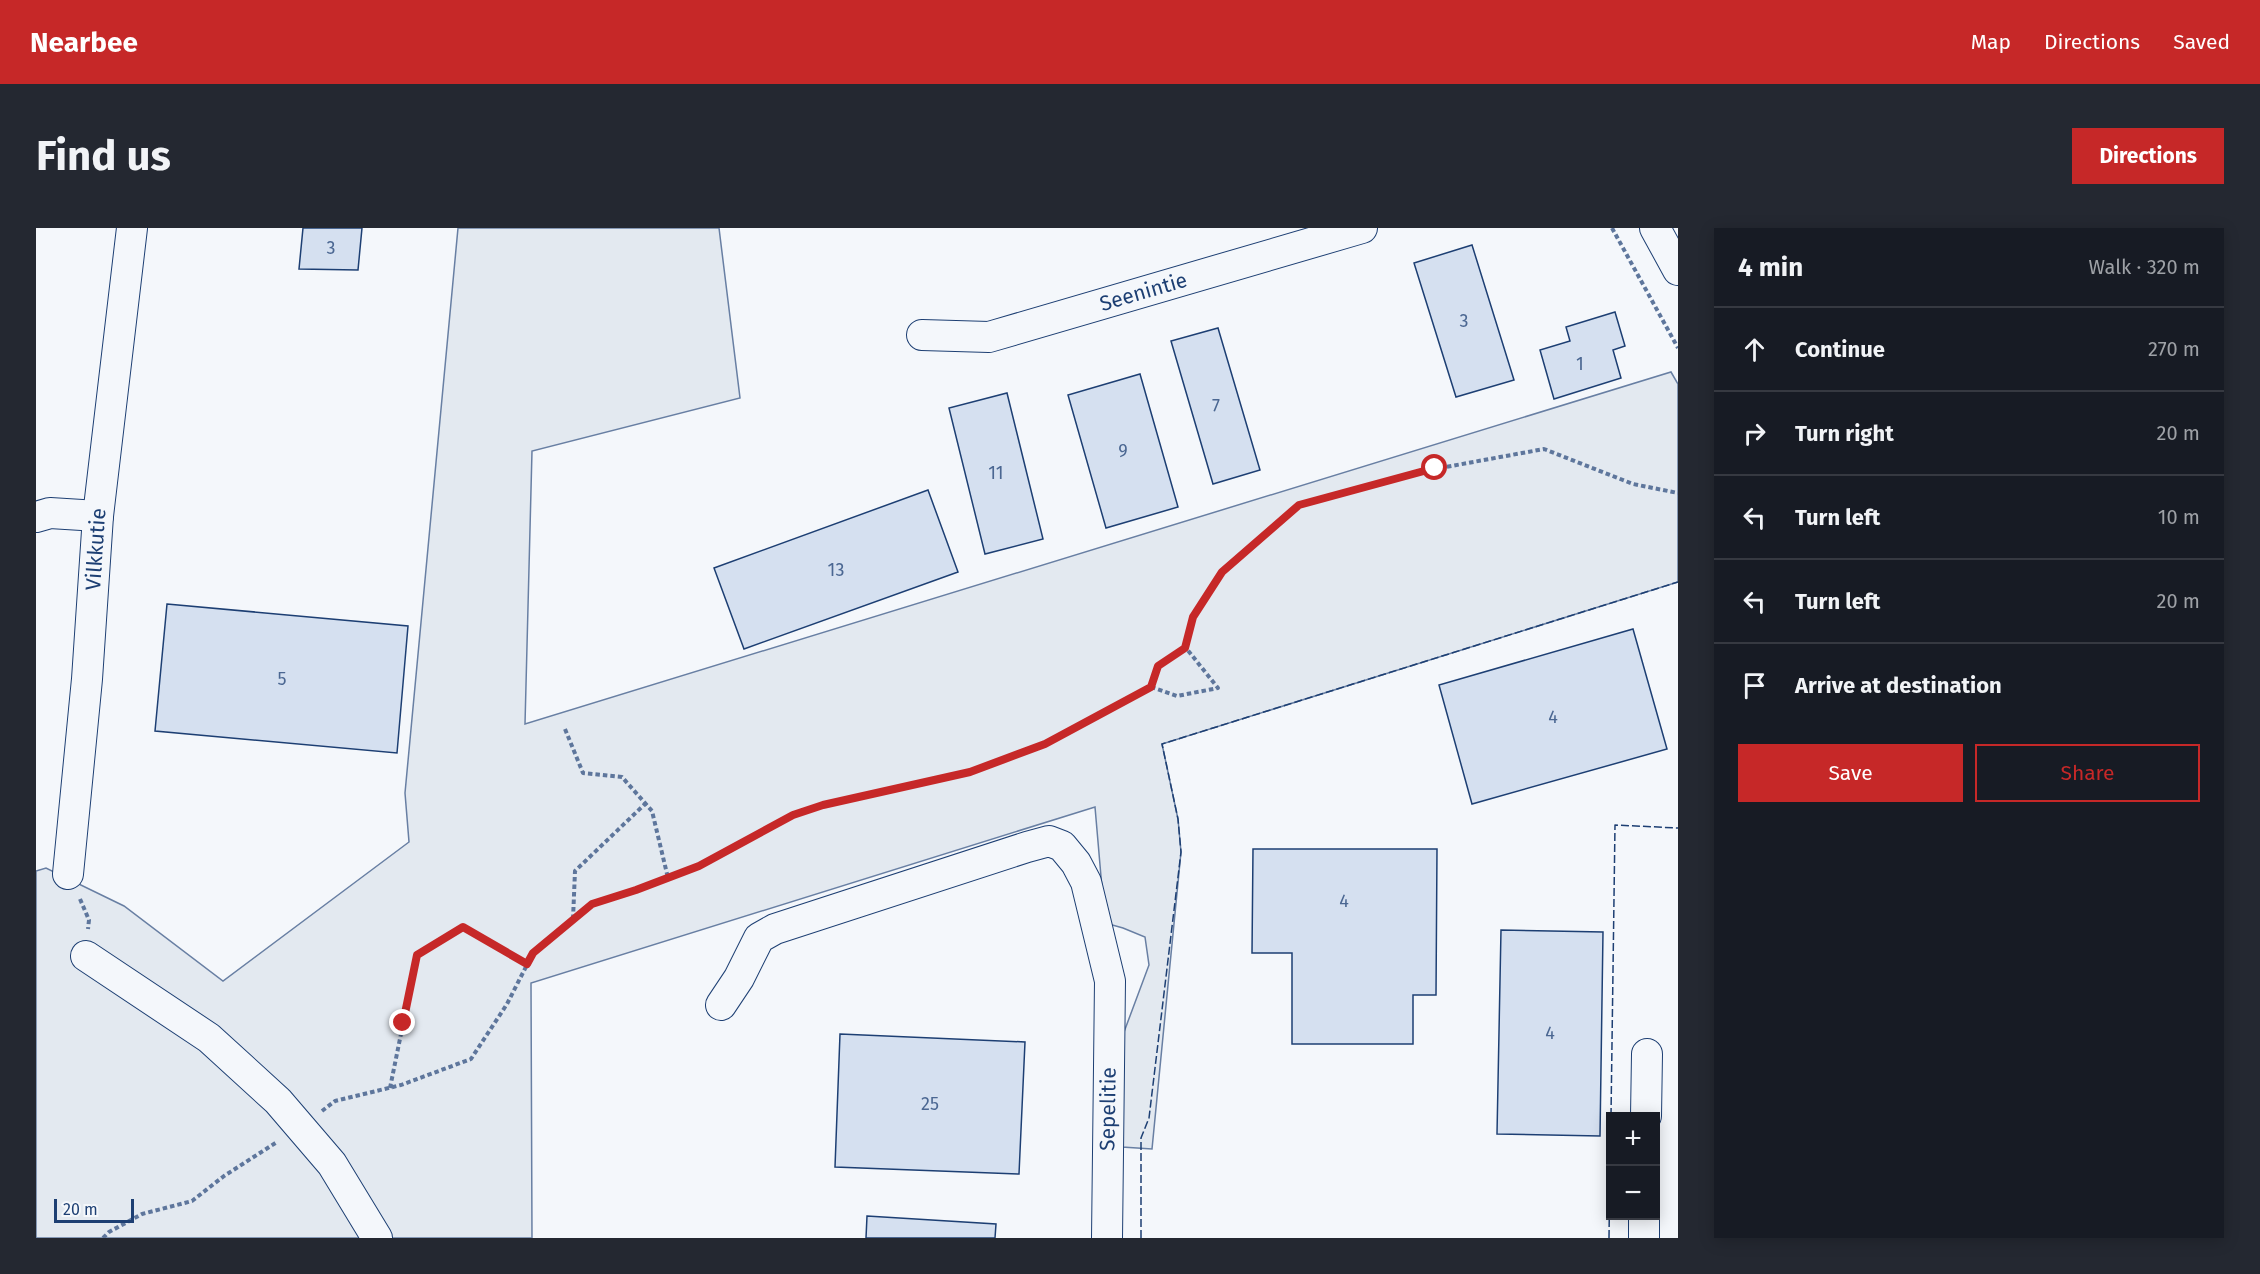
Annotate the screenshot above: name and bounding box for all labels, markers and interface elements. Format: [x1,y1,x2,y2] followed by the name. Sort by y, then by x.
[30,26,138,59] text: Nearbee
[1971,29,2011,55] text: Map
[2044,29,2140,55] text: Directions
[2173,29,2230,55] text: Saved
[2072,128,2224,184] button: Directions
[36,131,171,181] text: Find us
[327,237,335,259] house number: 3
[1738,252,1803,283] text: 4 min
[2089,255,2200,279] text: Walk · 320 m
[1097,267,1190,317] street label: Seenintie
[1460,310,1468,332] house number: 3
[1738,333,1771,366] icon: ahead
[1795,336,1885,363] text: Continue
[2148,337,2200,361] text: 270 m
[1576,353,1584,375] house number: 1
[1212,395,1220,417] house number: 7
[1738,417,1771,450] icon: right
[1795,420,1894,447] text: Turn right
[2157,421,2200,445] text: 20 m
[1118,440,1128,462] house number: 9
[1421,454,1447,480] route start
[988,462,1004,484] house number: 11
[1738,501,1771,534] icon: left
[1795,504,1880,531] text: Turn left
[2158,505,2200,529] text: 10 m
[80,507,112,591] street label: Vilkkutie
[828,559,844,581] house number: 13
[1738,585,1771,618] icon: left
[1795,588,1880,615] text: Turn left
[2157,589,2200,613] text: 20 m
[277,668,287,690] house number: 5
[1738,669,1771,702] icon: arrive
[1795,672,2002,699] text: Arrive at destination
[1548,706,1558,728] house number: 4
[1738,744,1963,802] button: Save
[1975,744,2200,802] button: Share
[1339,890,1349,912] house number: 4
[389,1009,415,1035] route end
[1545,1022,1555,1044] house number: 4
[1094,1067,1122,1151] street label: Sepelitie
[921,1093,939,1115] house number: 25
[1606,1112,1660,1220] map controls
[1606,1112,1660,1166] button: +
[1606,1166,1660,1220] button: −
[54,1196,134,1224] scale bar
[63,1200,98,1219] text: 20 m

